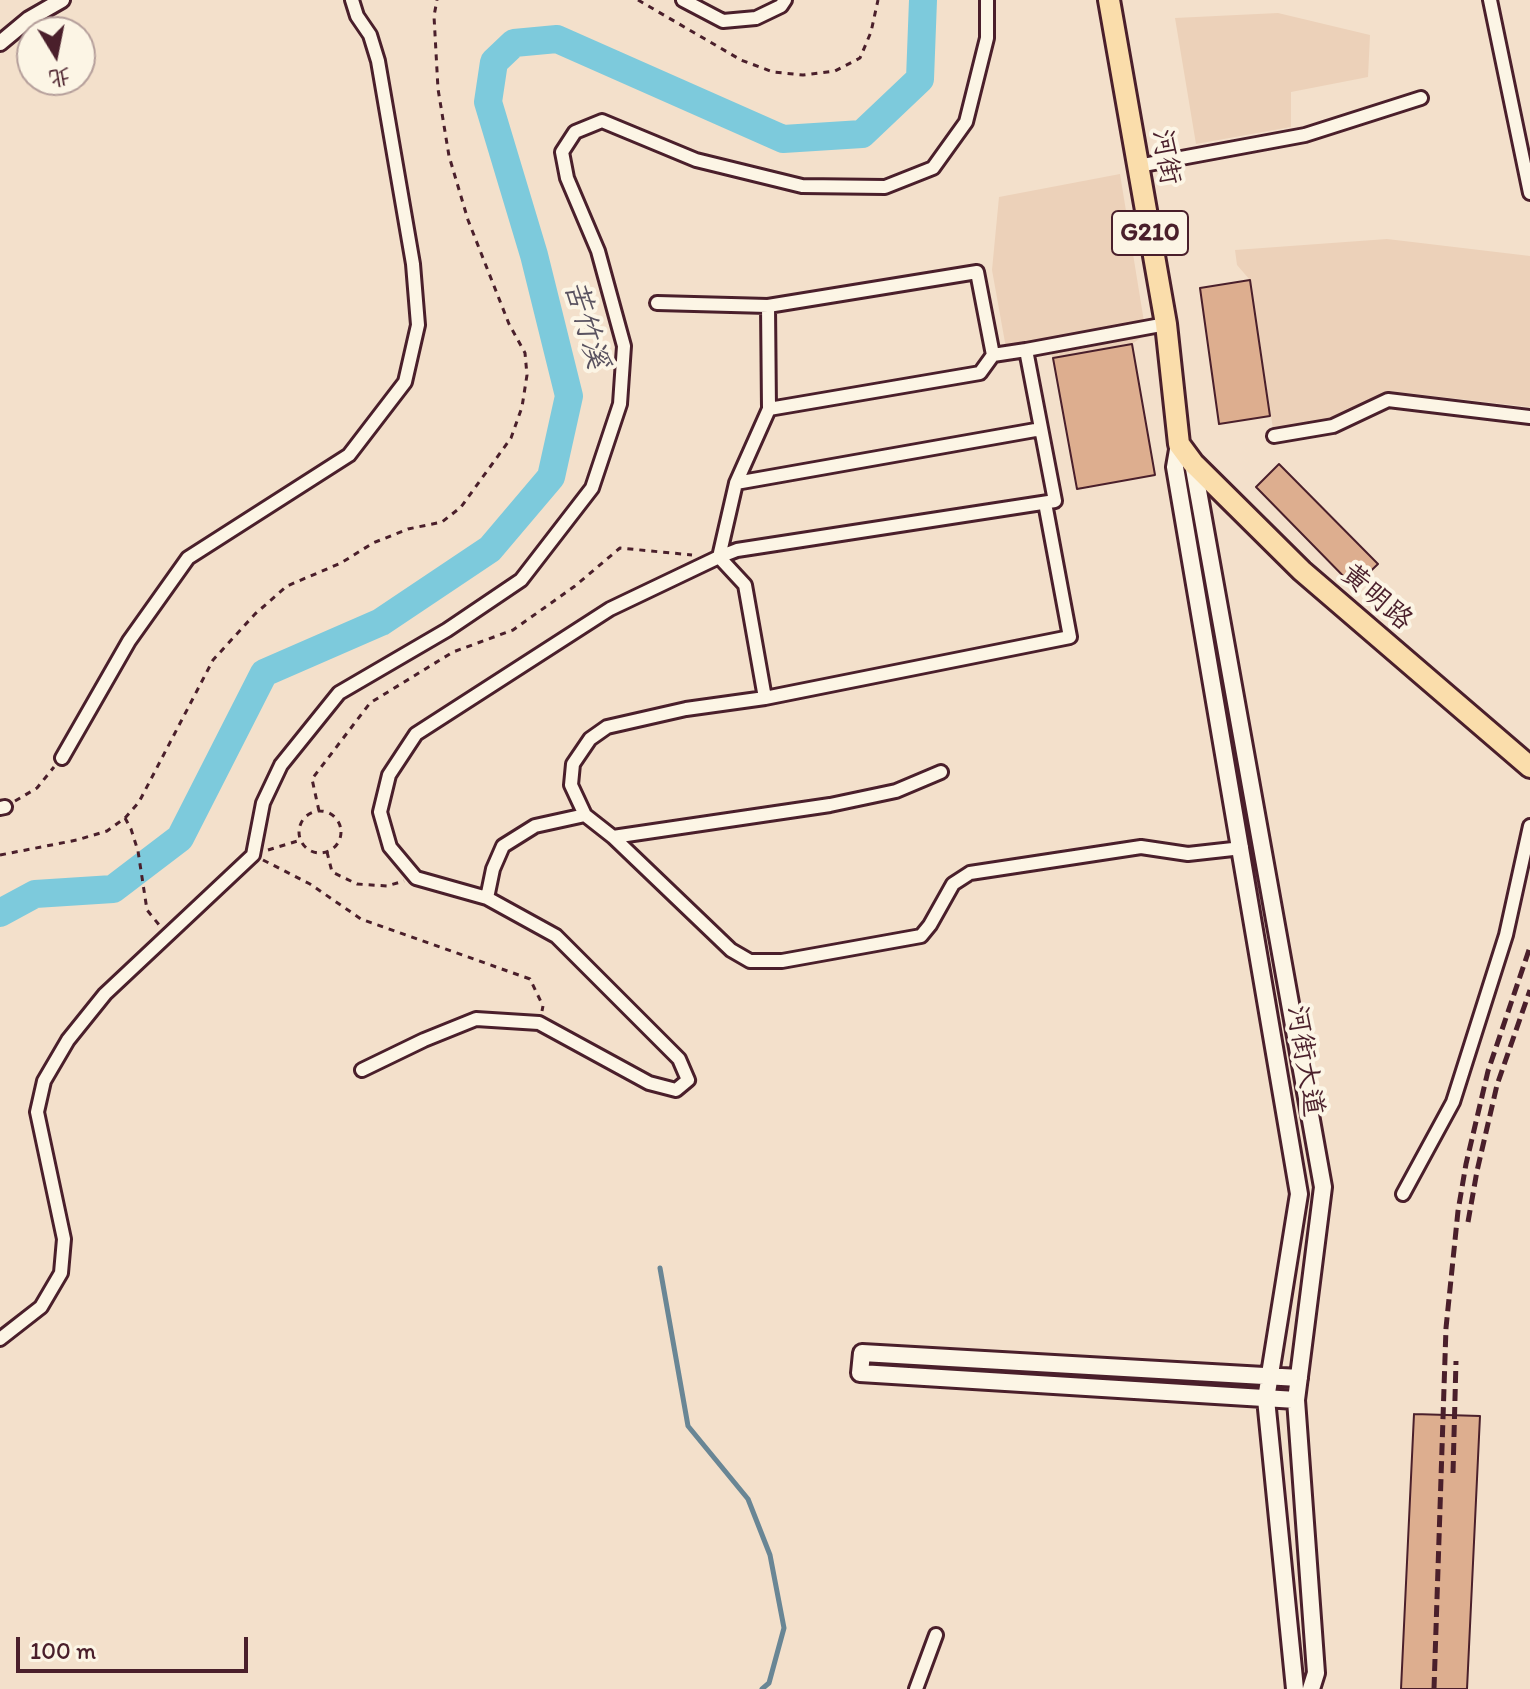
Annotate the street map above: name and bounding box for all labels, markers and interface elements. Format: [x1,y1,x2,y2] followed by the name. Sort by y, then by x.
[16,16,96,96] north arrow
[47,63,73,93] text: 北
[1144,127,1186,187] street label: 河街
[1112,211,1188,255] road number: G210
[555,277,615,373] water label: 苦竹溪
[1333,558,1419,638] street label: 黄明路
[1279,1003,1329,1119] street label: 河街大道
[20,1621,252,1671] scale bar
[30,1636,96,1665] text: 100 m

